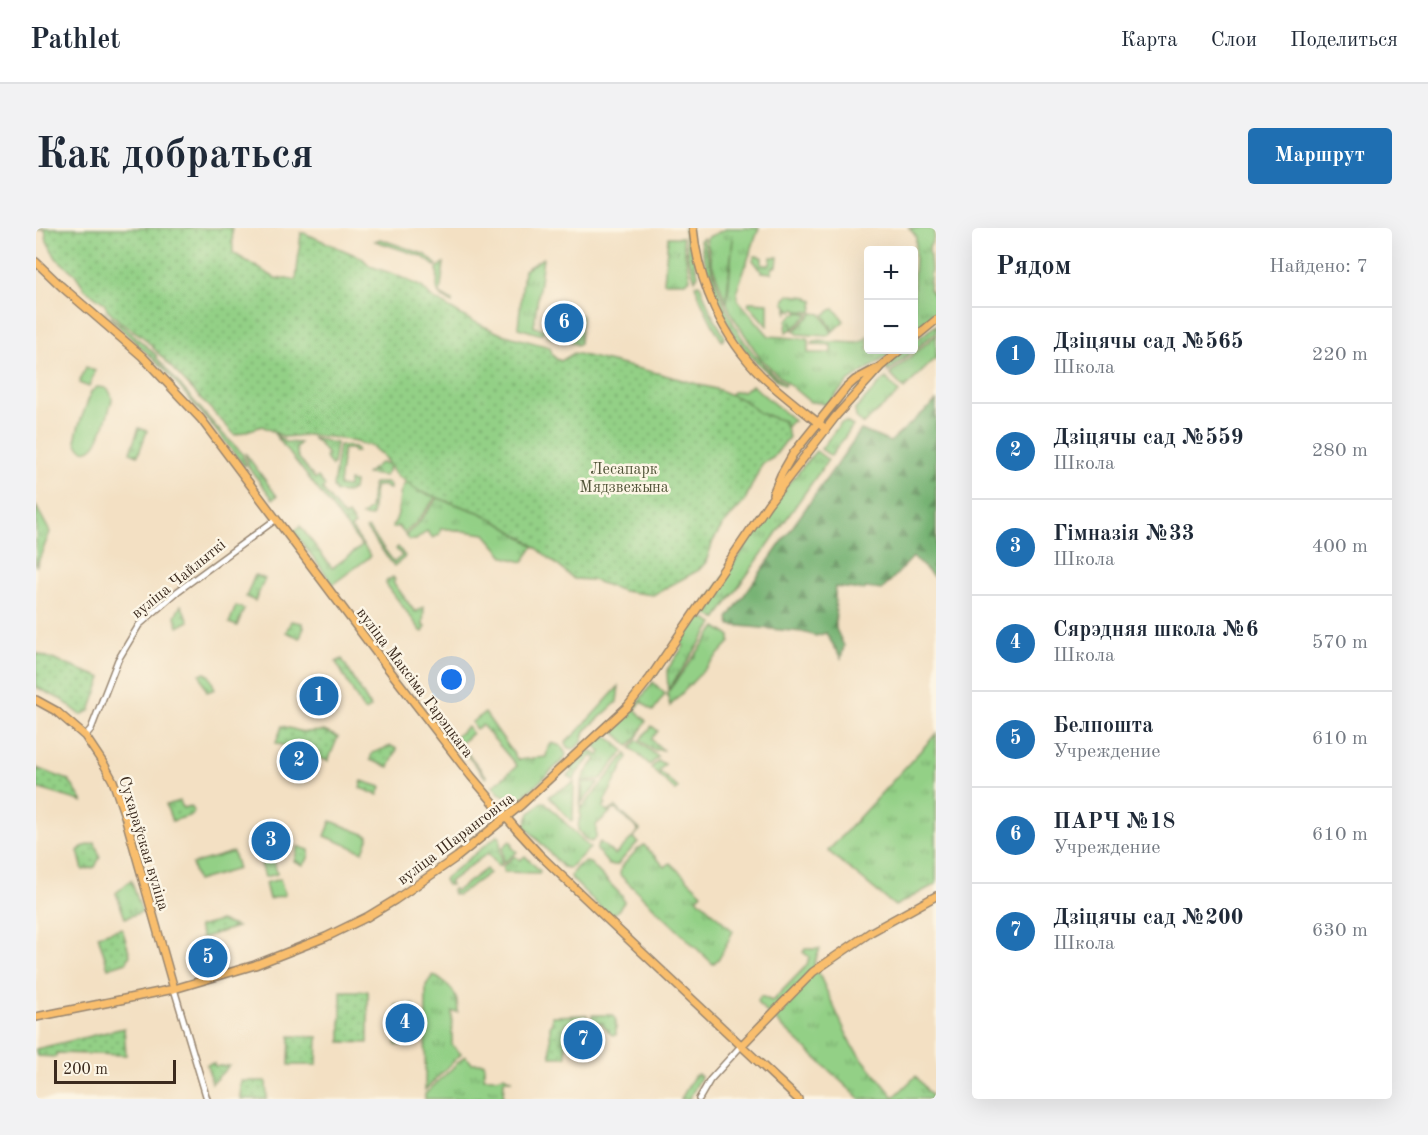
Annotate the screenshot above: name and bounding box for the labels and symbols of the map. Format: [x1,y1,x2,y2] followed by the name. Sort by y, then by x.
[544,300,584,346] pin: 6
[579,462,669,496] park label: Лесапарк Мядзвежына
[129,537,229,622] street label: вуліца Чайлыткі
[353,605,476,761] street label: вуліца Максіма Гарэцкага
[437,665,466,694] your location
[300,674,338,718] pin: 1
[280,738,318,784] pin: 2
[115,775,171,913] street label: Сухараўская вуліца
[395,791,518,888] street label: вуліца Шаранговіча
[252,818,290,864] pin: 3
[188,936,228,980] pin: 5
[386,1000,424,1046] pin: 4
[564,1018,602,1062] pin: 7
[54,1057,176,1084] scale bar

